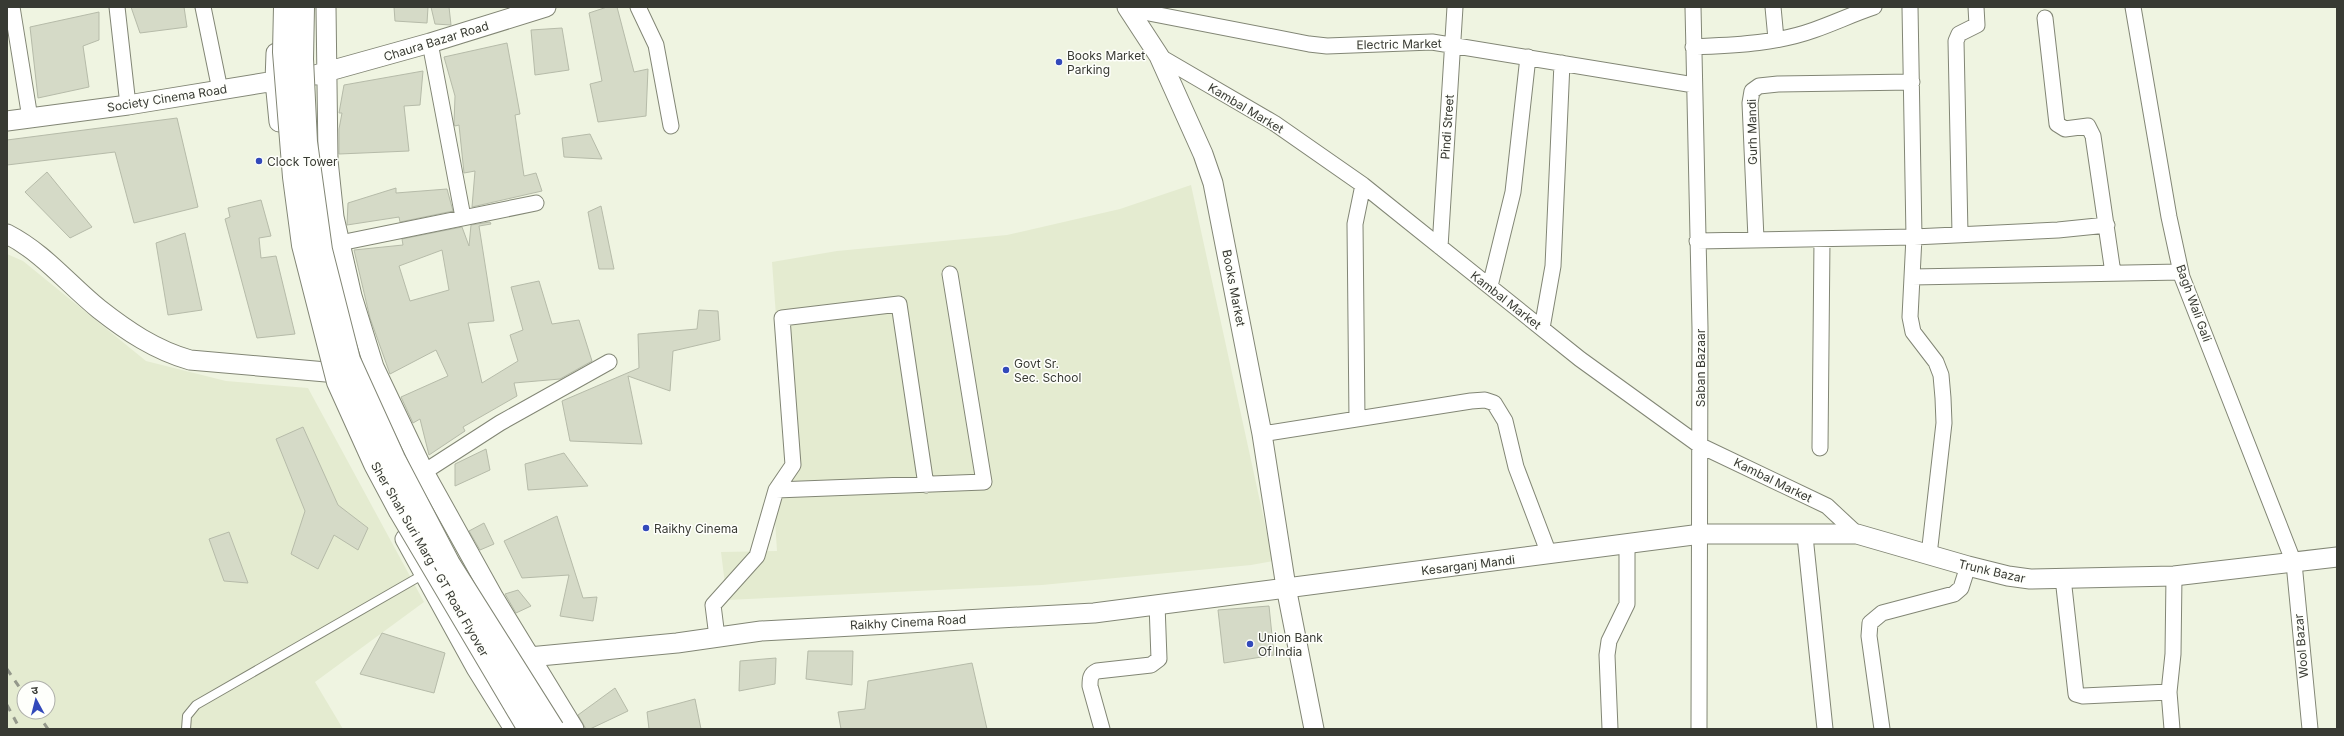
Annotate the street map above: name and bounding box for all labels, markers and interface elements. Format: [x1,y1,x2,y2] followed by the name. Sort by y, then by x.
[382,18,490,64] street label: Chaura Bazar Road
[1356,36,1442,52] street label: Electric Market
[1067,48,1145,77] place label: Books Market Parking
[1054,57,1064,67] marker: Books Market Parking
[1206,80,1286,136] street label: Kambal Market
[106,81,228,115] street label: Society Cinema Road
[1437,94,1457,160] street label: Pindi Street
[1744,99,1760,165] street label: Gurh Mandi
[267,154,338,169] place label: Clock Tower
[254,156,264,166] marker: Clock Tower
[1219,248,1249,328] street label: Books Market
[2173,262,2215,344] street label: Bagh Wali Gali
[1468,268,1544,332] street label: Kambal Market
[1693,328,1708,407] street label: Saban Bazaar
[1014,356,1081,385] place label: Govt Sr. Sec. School
[1001,365,1011,375] marker: Govt Sr. Sec. School
[1731,455,1815,505] street label: Kambal Market
[368,459,492,660] street label: Sher Shah Suri Marg - GT Road Flyover
[654,521,738,536] place label: Raikhy Cinema
[641,523,651,533] marker: Raikhy Cinema
[1420,552,1516,578] street label: Kesarganj Mandi
[1957,556,2027,586] street label: Trunk Bazar
[850,611,966,633] street label: Raikhy Cinema Road
[2291,613,2311,679] street label: Wool Bazar
[1258,630,1323,659] place label: Union Bank Of India
[1245,639,1255,649] marker: Union Bank Of India
[16,680,56,720] north arrow
[31,683,39,697] text: उ

